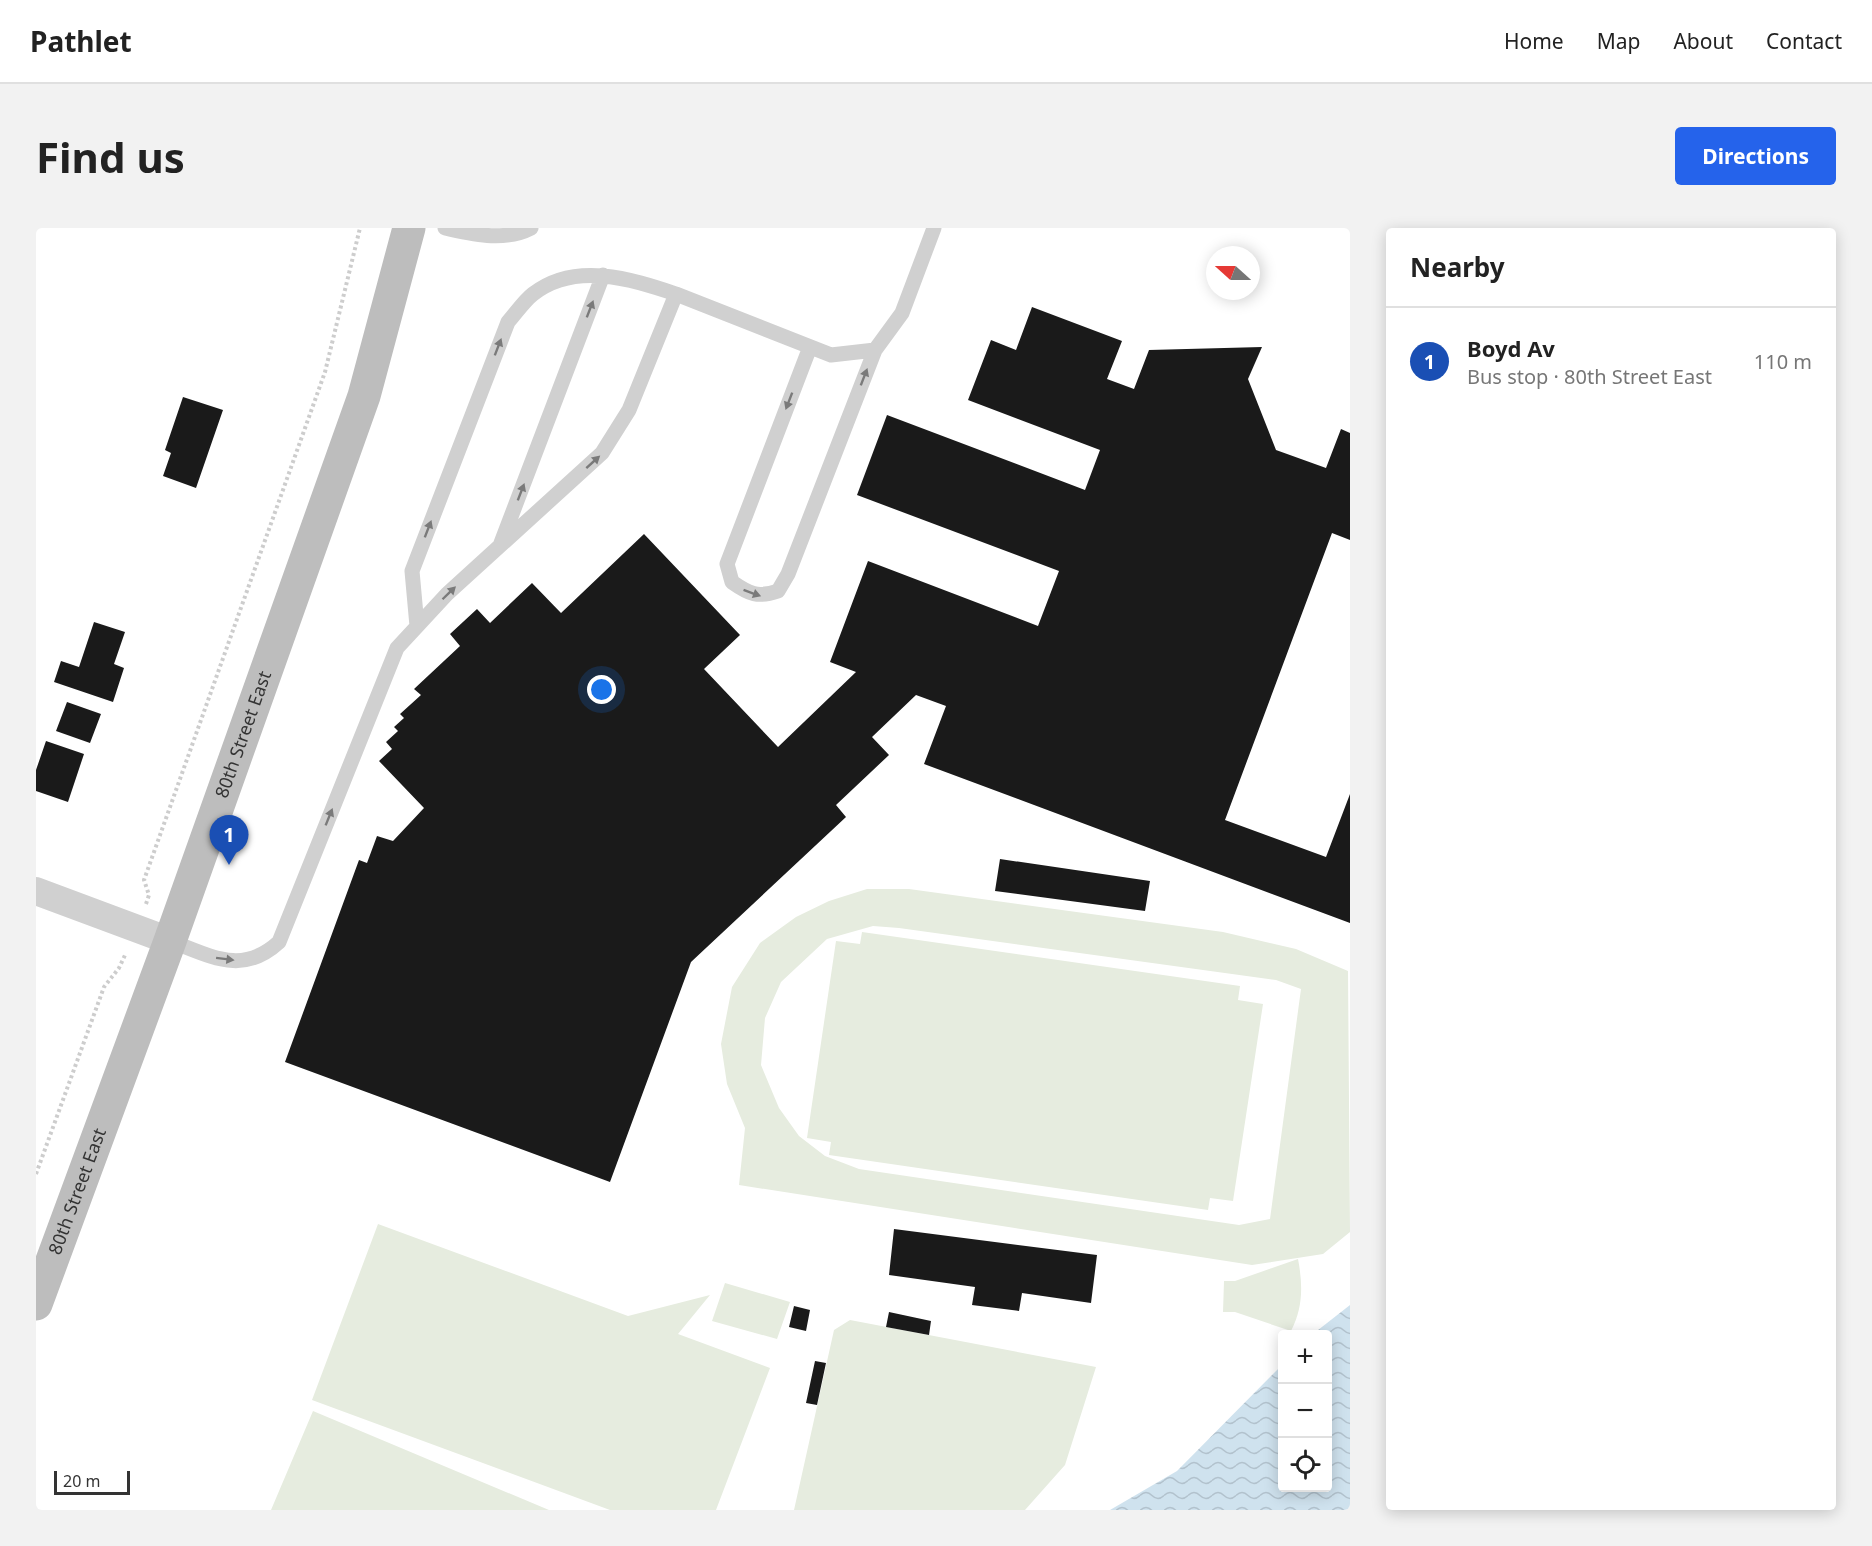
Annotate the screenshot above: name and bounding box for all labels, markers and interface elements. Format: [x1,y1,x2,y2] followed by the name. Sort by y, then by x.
[30,22,132,60] text: Pathlet
[1504,27,1564,55] text: Home
[1597,27,1640,55] text: Map
[1673,27,1733,55] text: About
[1766,27,1842,55] text: Contact
[1675,127,1836,185] button: Directions
[36,128,185,185] text: Find us
[1206,246,1260,300] north arrow
[1410,249,1505,285] text: Nearby
[585,300,595,318] one-way arrow
[1467,333,1555,363] text: Boyd Av
[493,337,503,355] one-way arrow
[1424,348,1435,375] text: 1
[1754,348,1812,375] text: 110 m
[1467,363,1712,390] text: Bus stop · 80th Street East
[859,368,869,386] one-way arrow
[784,393,794,411] one-way arrow
[585,456,600,469] one-way arrow
[516,482,526,500] one-way arrow
[424,519,434,537] one-way arrow
[441,586,456,600] one-way arrow
[744,588,762,598] one-way arrow
[209,667,276,801] street label: 80th Street East
[587,675,616,704] your location
[325,808,334,826] one-way arrow
[210,816,248,865] pin: 1
[216,954,235,964] one-way arrow
[42,1124,111,1258] street label: 80th Street East
[1278,1330,1332,1492] map controls
[1278,1330,1332,1384] button: +
[1278,1384,1332,1438] button: −
[1278,1438,1332,1492] button: locate
[54,1468,130,1496] scale bar
[63,1470,100,1492] text: 20 m

